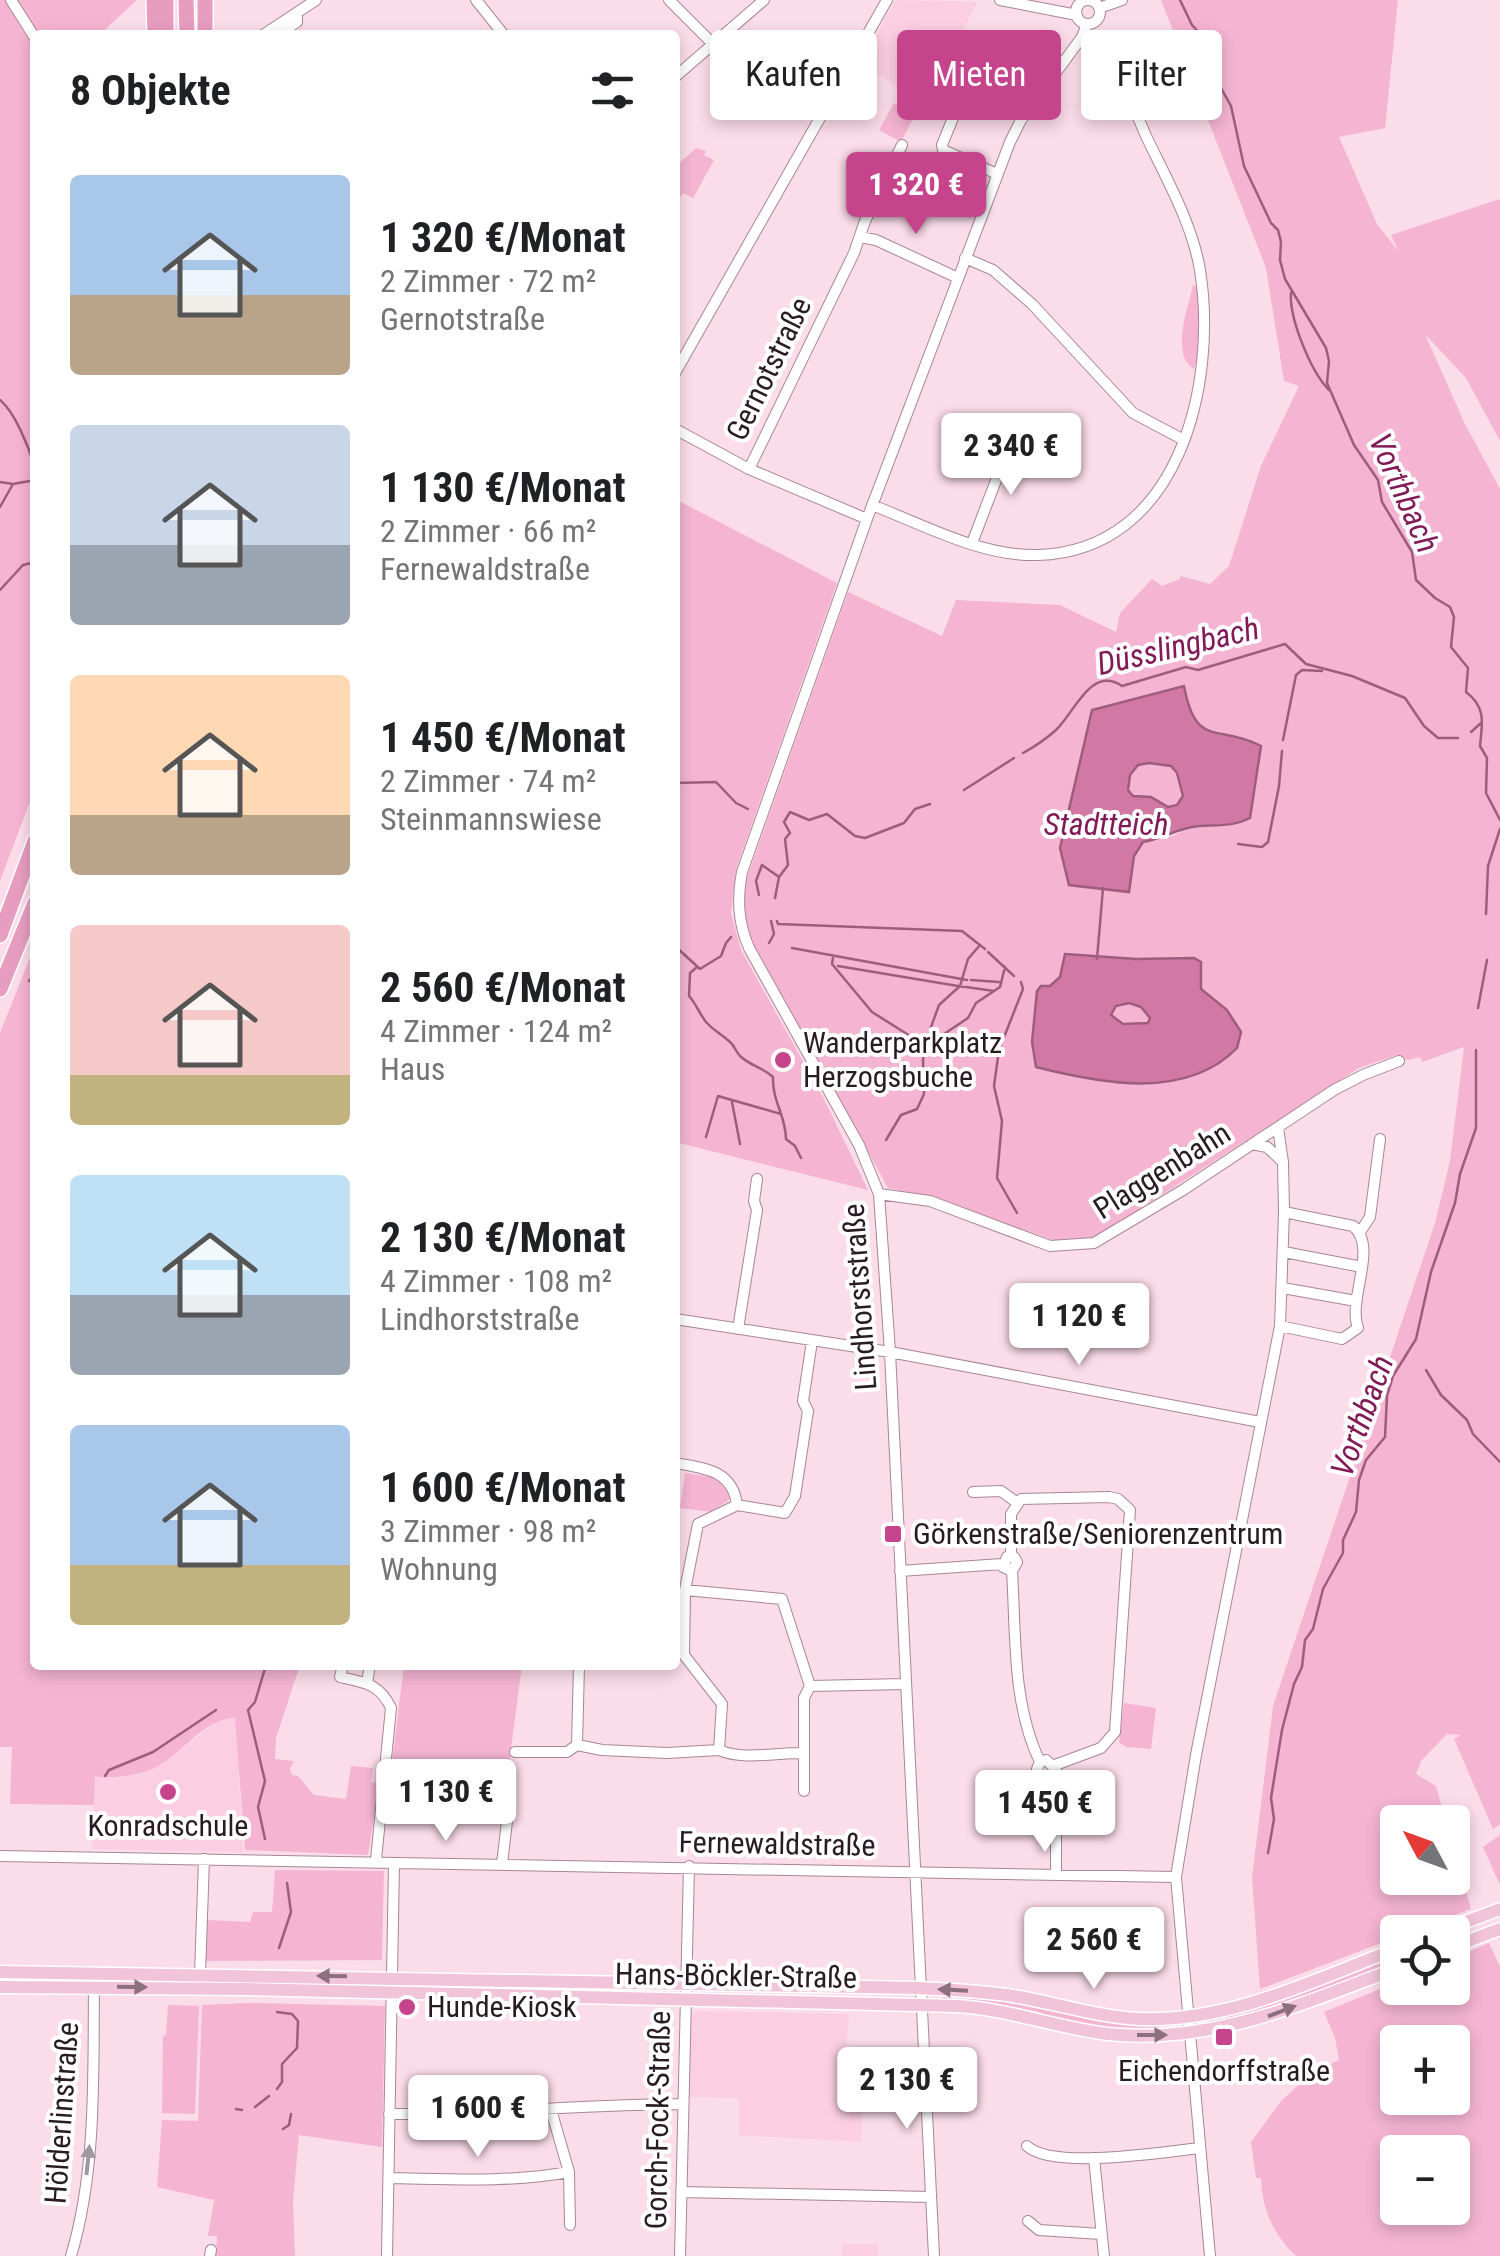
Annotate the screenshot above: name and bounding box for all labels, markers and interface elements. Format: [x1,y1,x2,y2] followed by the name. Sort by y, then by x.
[710,30,877,120] chip: Kaufen
[897,30,1061,120] chip: Mieten
[1081,30,1222,120] chip: Filter
[585,63,640,118] icon: filters
[70,66,231,115] text: 8 Objekte
[824,152,1008,237] pin: 1 320 €
[868,165,964,203] text: 1 320 €
[380,213,626,262] text: 1 320 €/Monat
[150,215,270,335] icon: home
[380,262,596,300] text: 2 Zimmer · 72 m²
[719,292,818,446] street label: Gernotstraße
[380,300,545,338] text: Gernotstraße
[919,413,1103,498] pin: 2 340 €
[963,426,1059,464] text: 2 340 €
[1361,428,1447,558] water label: Vorthbach
[380,463,626,512] text: 1 130 €/Monat
[150,465,270,585] icon: home
[380,512,596,550] text: 2 Zimmer · 66 m²
[380,550,590,588] text: Fernewaldstraße
[1093,609,1263,683] water label: Düsslingbach
[380,713,626,762] text: 1 450 €/Monat
[150,715,270,835] icon: home
[380,762,596,800] text: 2 Zimmer · 74 m²
[380,800,602,838] text: Steinmannswiese
[1044,805,1168,843] water label: Stadtteich
[380,963,626,1012] text: 2 560 €/Monat
[150,965,270,1085] icon: home
[380,1012,612,1050] text: 4 Zimmer · 124 m²
[803,1025,1002,1094] place label: Wanderparkplatz Herzogsbuche
[772,1049,794,1071] marker: Wanderparkplatz Herzogsbuche
[380,1050,445,1088] text: Haus
[1087,1115,1236,1226] street label: Plaggenbahn
[836,1203,883,1392] street label: Lindhorststraße
[380,1213,626,1262] text: 2 130 €/Monat
[150,1215,270,1335] icon: home
[380,1262,612,1300] text: 4 Zimmer · 108 m²
[987,1283,1171,1368] pin: 1 120 €
[1031,1296,1127,1334] text: 1 120 €
[380,1300,579,1338] text: Lindhorststraße
[1323,1350,1401,1482] water label: Vorthbach
[380,1463,626,1512] text: 1 600 €/Monat
[150,1465,270,1585] icon: home
[380,1512,596,1550] text: 3 Zimmer · 98 m²
[913,1516,1283,1551] place label: Görkenstraße/Seniorenzentrum
[882,1523,904,1545] marker: Görkenstraße/Seniorenzentrum
[380,1550,498,1588] text: Wohnung
[354,1759,538,1844] pin: 1 130 €
[953,1770,1137,1855] pin: 1 450 €
[398,1772,494,1810] text: 1 130 €
[157,1781,179,1803] marker: Konradschule
[997,1783,1093,1821] text: 1 450 €
[1380,1805,1470,1895] north arrow
[1380,1805,1470,2225] map controls
[88,1808,248,1843] place label: Konradschule
[678,1824,876,1863] street label: Fernewaldstraße
[1002,1907,1186,1992] pin: 2 560 €
[1380,1915,1470,2005] button: locate
[1046,1920,1142,1958] text: 2 560 €
[615,1956,857,1995] street label: Hans-Böckler-Straße
[315,1968,347,1984] one-way arrow
[117,1979,149,1995] one-way arrow
[936,1982,968,1998] one-way arrow
[427,1989,577,2024] place label: Hunde-Kiosk
[396,1996,418,2018] marker: Hunde-Kiosk
[1268,2002,1298,2018] one-way arrow
[638,2010,677,2230] street label: Gorch-Fock-Straße
[38,2021,85,2205] street label: Hölderlinstraße
[1380,2025,1470,2115] button: +
[1213,2026,1235,2048] marker: Eichendorffstraße
[1136,2027,1168,2043] one-way arrow
[815,2047,999,2132] pin: 2 130 €
[1118,2053,1330,2088] place label: Eichendorffstraße
[859,2060,955,2098] text: 2 130 €
[386,2075,570,2160] pin: 1 600 €
[430,2088,526,2126] text: 1 600 €
[1380,2135,1470,2225] button: −
[80,2144,96,2176] one-way arrow

